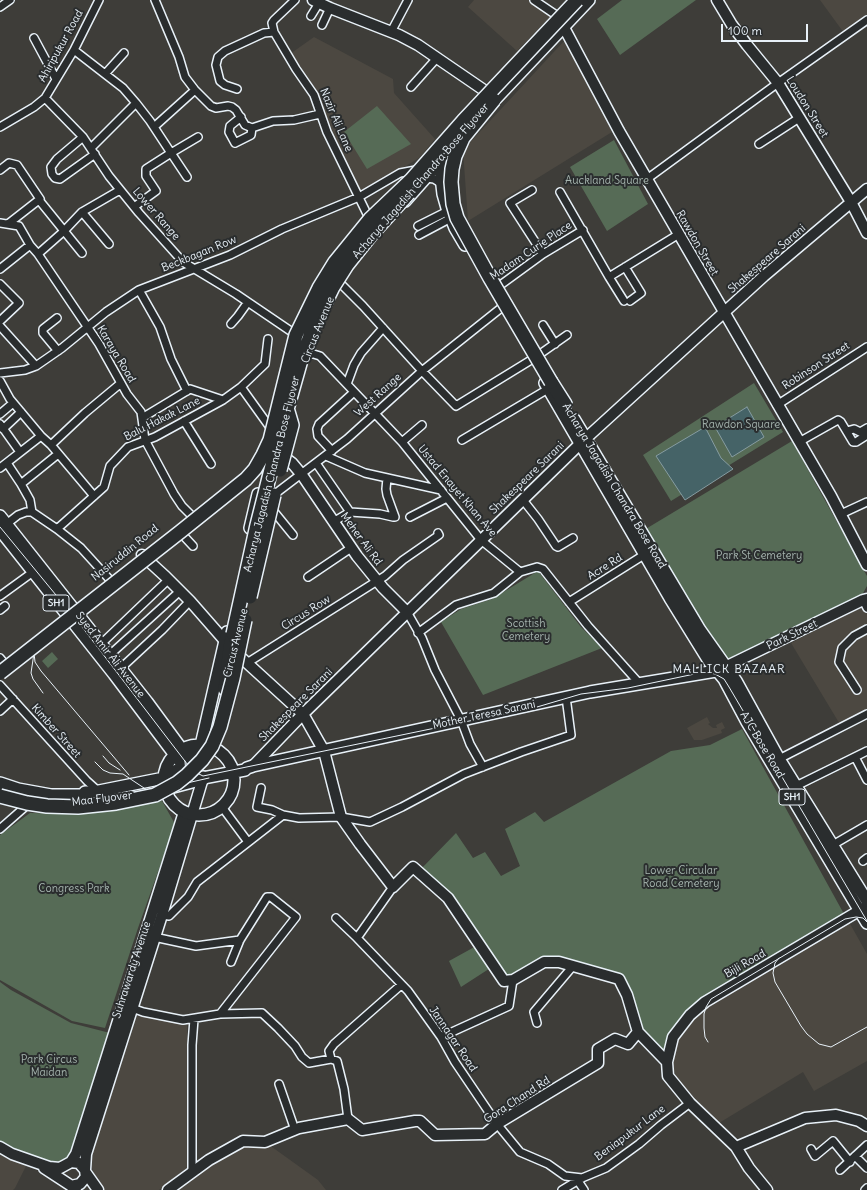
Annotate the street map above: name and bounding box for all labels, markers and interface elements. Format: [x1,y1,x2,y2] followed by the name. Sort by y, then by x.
[36,8,86,84] street label: Ahiripukur Road
[723,16,810,42] scale bar
[728,23,762,38] text: 100 m
[783,74,831,140] street label: Loudon Street
[317,86,355,154] street label: Nazir Ali Lane
[350,101,492,261] street label: Acharya Jagadish Chandra Bose Flyover
[565,174,649,188] park label: Auckland Square
[130,185,182,243] street label: Lower Range
[673,208,721,278] street label: Rawdon Street
[488,219,574,283] street label: Madam Curie Place
[726,222,808,296] street label: Shakespeare Sarani
[160,233,238,275] street label: Beckbagan Row
[299,295,337,365] street label: Circus Avenue
[94,323,138,385] street label: Karaya Road
[780,339,852,393] street label: Robinson Street
[352,371,404,419] street label: West Range
[241,375,303,573] street label: Acharya Jagadish Chandra Bose Flyover
[122,394,202,444] street label: Balu Hakak Lane
[559,401,669,571] street label: Acharya Jagadish Chandra Bose Road
[702,418,780,432] park label: Rawdon Square
[487,439,567,517] street label: Shakespeare Sarani
[415,442,499,540] street label: Ustad Enayet Khan Ave
[337,510,385,568] street label: Meher Ali Rd
[89,522,161,584] street label: Nasiruddin Road
[716,549,802,563] park label: Park St Cemetery
[585,551,625,583] street label: Acre Rd
[279,593,333,633] street label: Circus Row
[43,595,69,611] road number: SH1
[221,607,251,679] street label: Circus Avenue
[72,610,148,700] street label: Syed Amir Ali Avenue
[502,617,550,643] park label: Scottish Cemetery
[765,617,819,653] street label: Park Street
[672,663,786,677] district label: MALLICK BAZAAR
[257,666,335,744] street label: Shakespeare Sarani
[431,698,537,732] street label: Mother Teresa Sarani
[29,702,83,760] street label: Kimber Street
[737,709,787,781] street label: AJC Bose Road
[71,789,133,809] street label: Maa Flyover
[779,789,805,805] road number: SH1
[642,864,720,890] park label: Lower Circular Road Cemetery
[38,882,110,896] park label: Congress Park
[110,920,154,1020] street label: Suhrawardy Avenue
[722,947,768,981] street label: Bijli Road
[426,1004,480,1074] street label: Jannagar Road
[21,1053,77,1079] park label: Park Circus Maidan
[481,1074,553,1126] street label: Gora Chand Rd
[592,1102,668,1164] street label: Beniapukur Lane

